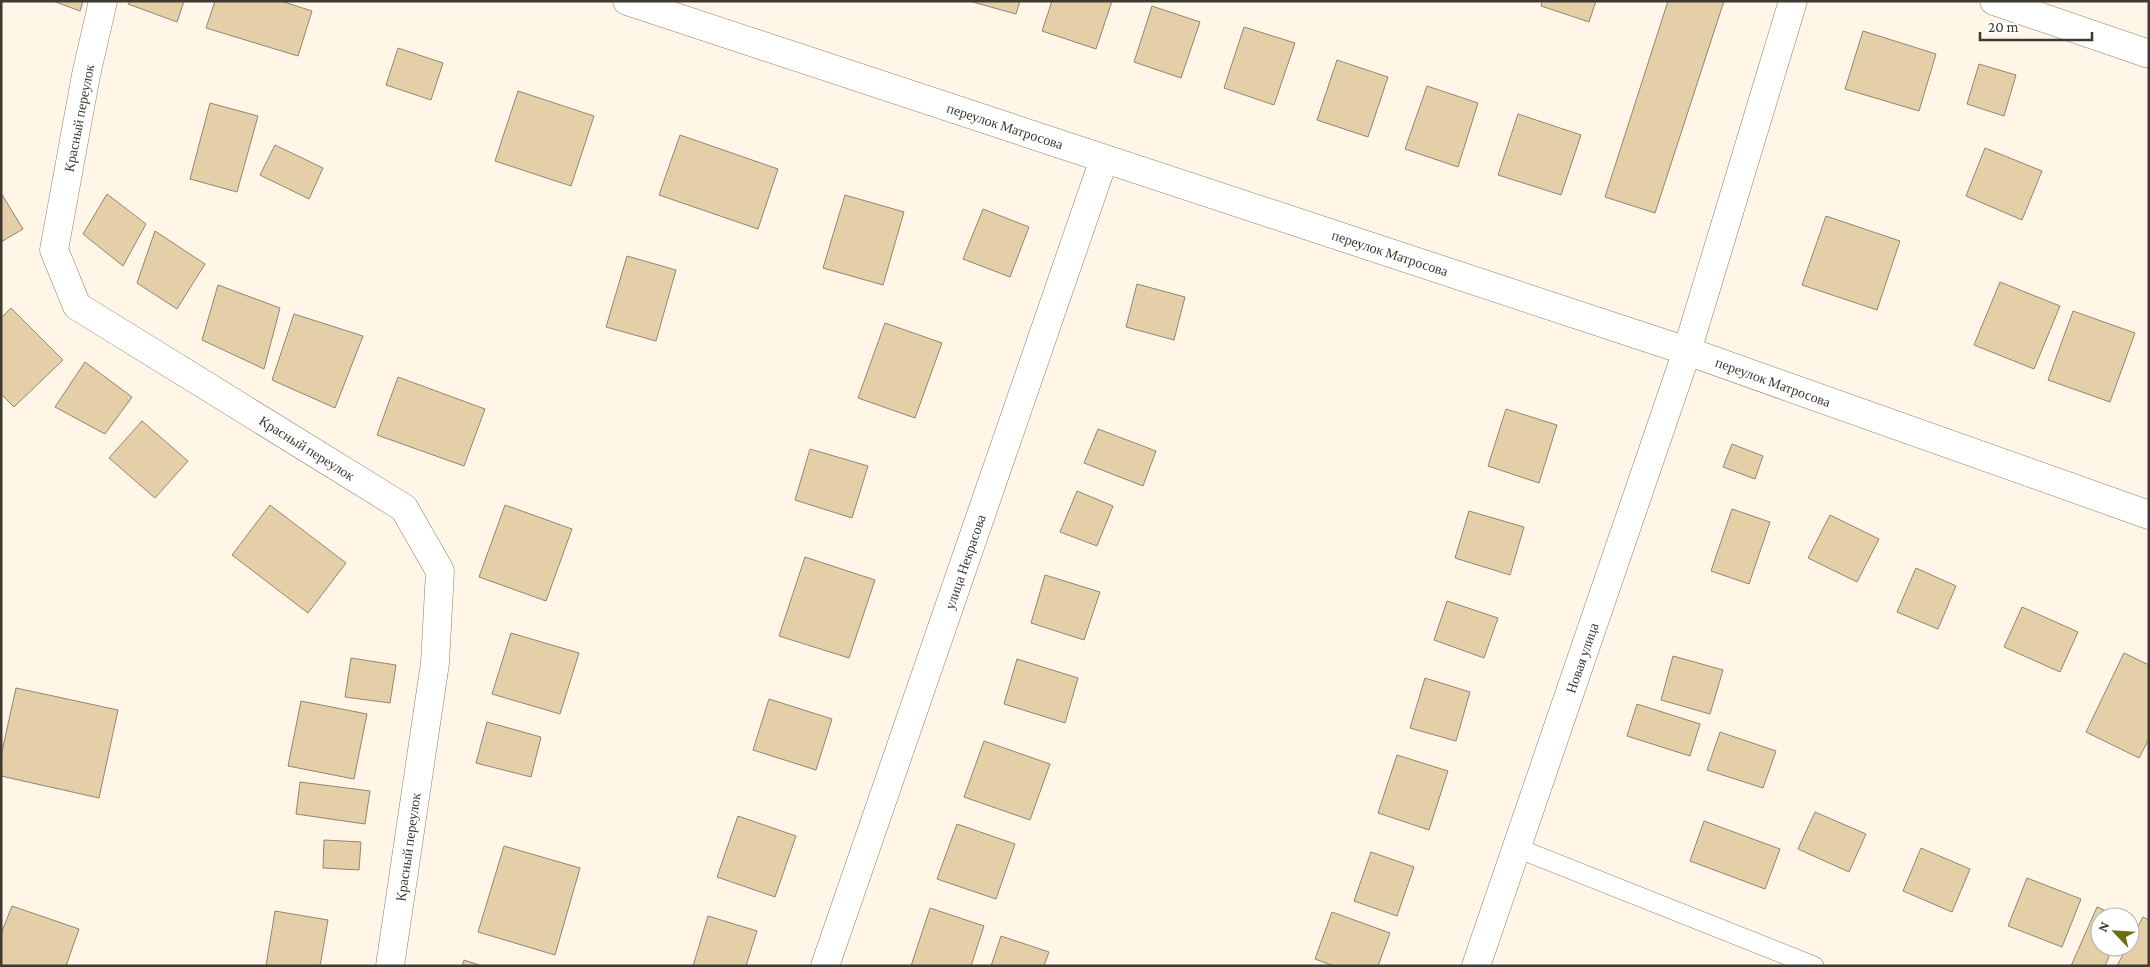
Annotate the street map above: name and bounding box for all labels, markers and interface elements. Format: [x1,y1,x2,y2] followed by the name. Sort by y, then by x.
[1980,10,2092,42] scale bar
[1988,19,2019,35] text: 20 m
[61,63,97,173] street label: Красный переулок
[945,100,1066,153] street label: переулок Матросова
[1330,227,1451,280] street label: переулок Матросова
[1713,354,1833,411] street label: переулок Матросова
[256,412,358,484] street label: Красный переулок
[941,512,989,612] street label: улица Некрасова
[1562,620,1602,695] street label: Новая улица
[392,791,424,902] street label: Красный переулок
[2090,907,2140,957] north arrow
[2094,918,2113,934] text: N

